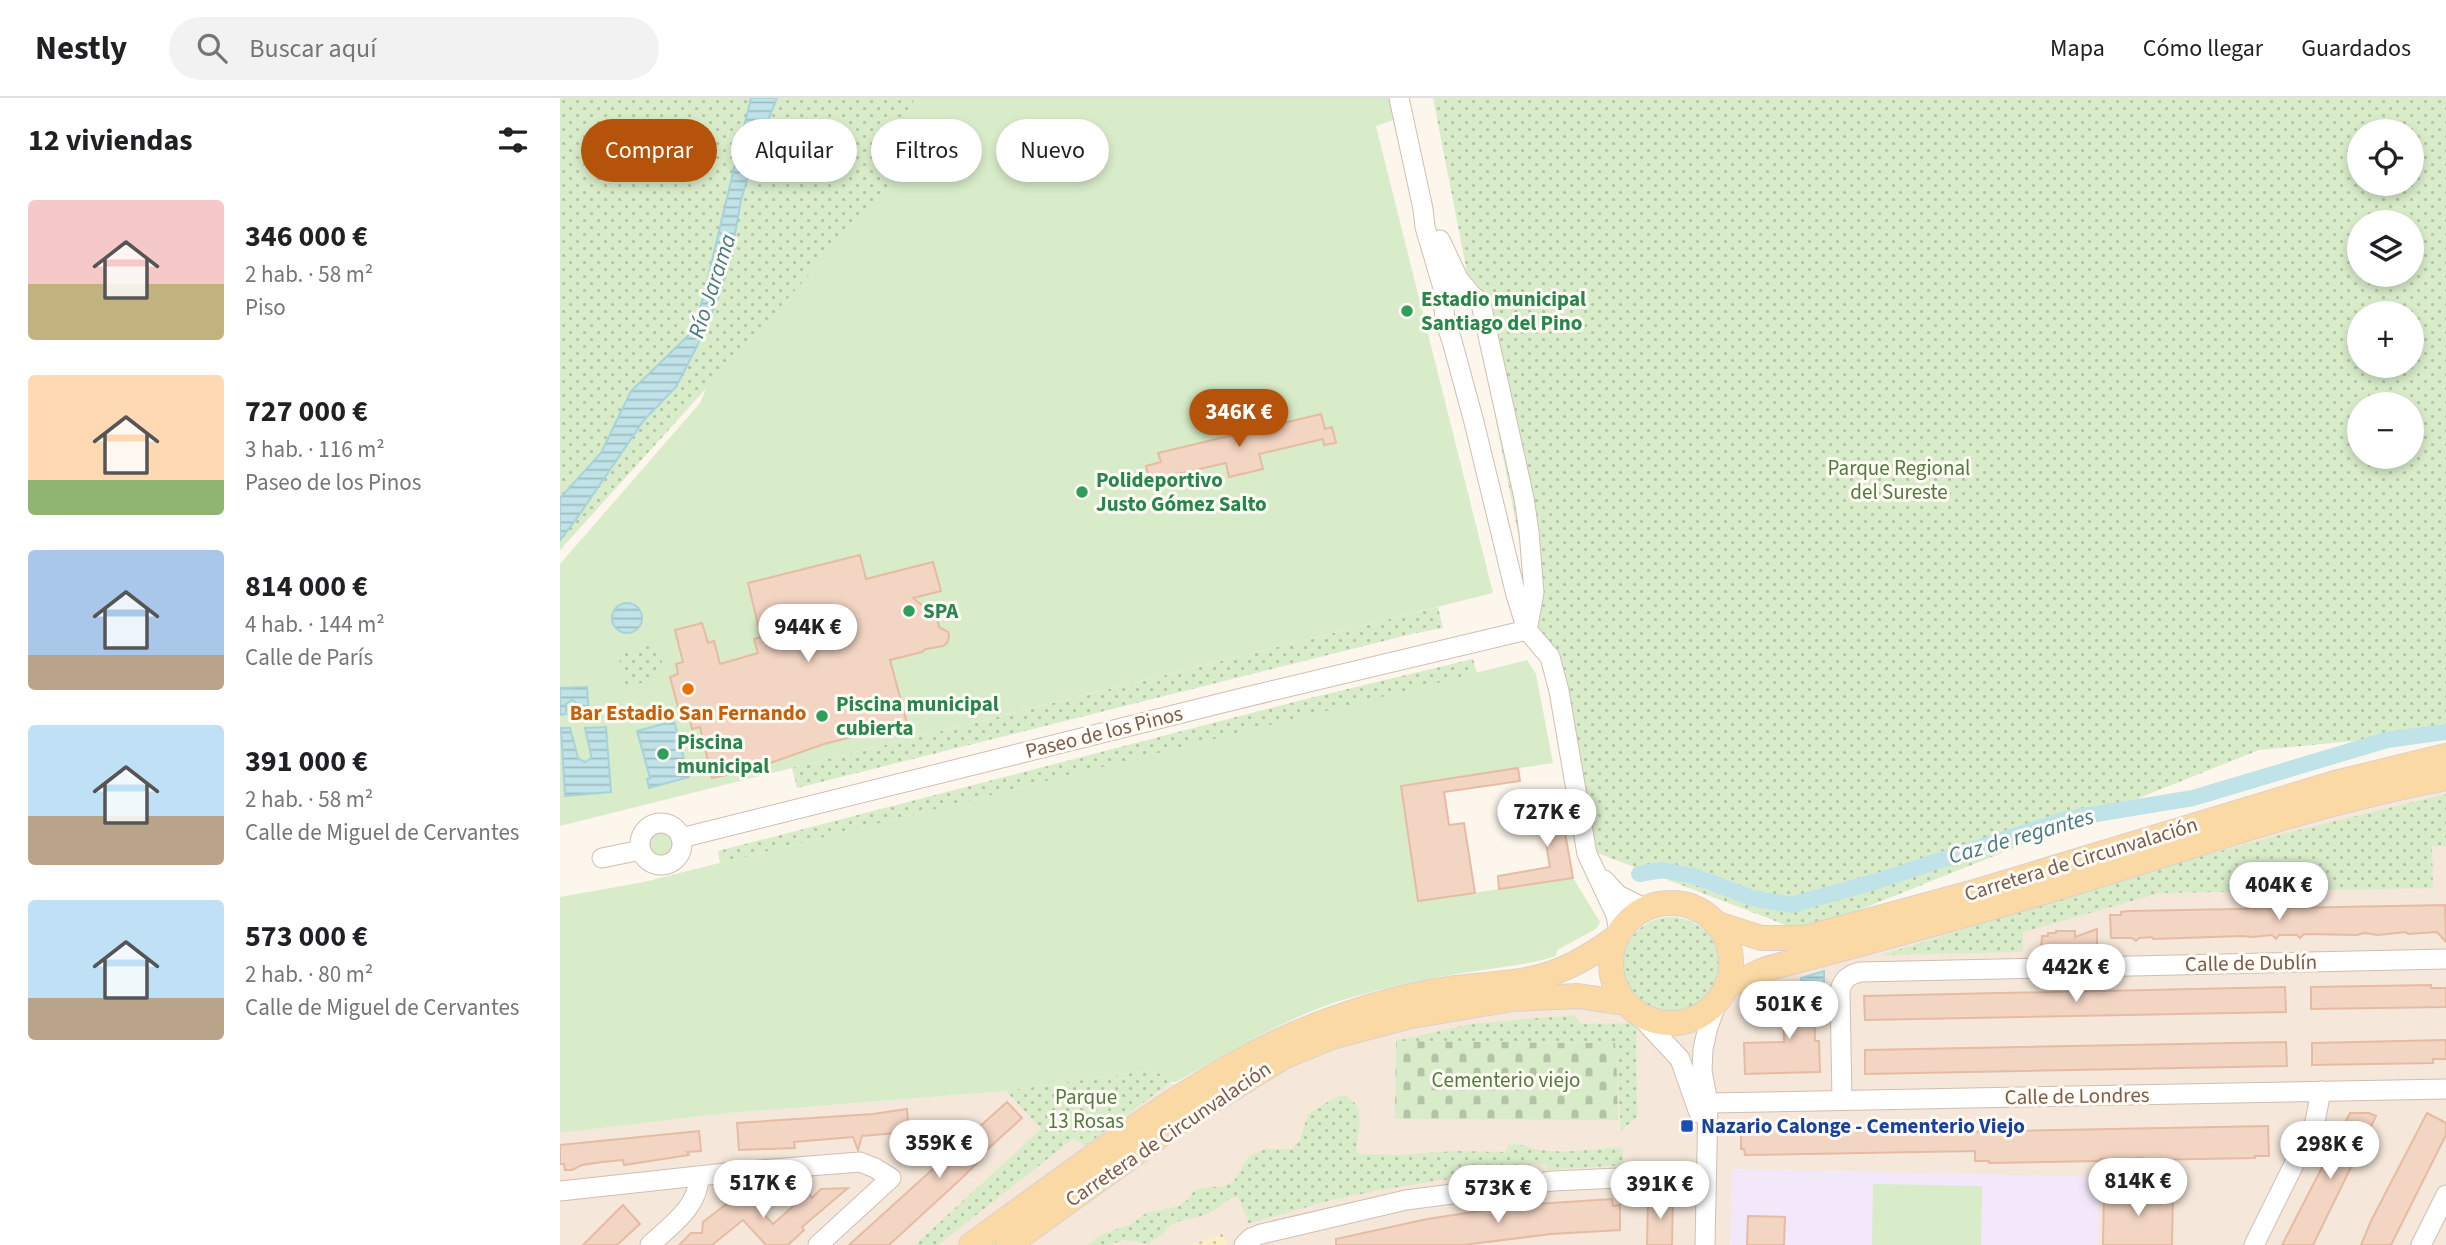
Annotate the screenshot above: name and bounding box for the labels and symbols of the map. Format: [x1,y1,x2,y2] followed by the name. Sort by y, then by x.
[680,229,744,343] water label: Río Jarama
[1421,284,1586,338] place label: Estadio municipal Santiago del Pino
[1399,303,1415,319] marker: Estadio municipal Santiago del Pino
[1182,390,1296,449] pin: 346K €
[1828,453,1970,507] park label: Parque Regional del Sureste
[1096,465,1267,519] place label: Polideportivo Justo Gómez Salto
[1074,484,1090,500] marker: Polideportivo Justo Gómez Salto
[923,596,959,626] place label: SPA
[901,603,917,619] marker: SPA
[751,604,865,664] pin: 944K €
[680,681,696,697] marker: Bar Estadio San Fernando
[836,689,999,743] place label: Piscina municipal cubierta
[570,698,806,728] place label: Bar Estadio San Fernando
[1022,698,1186,766] street label: Paseo de los Pinos
[814,708,830,724] marker: Piscina municipal cubierta
[677,727,769,781] place label: Piscina municipal
[655,746,671,762] marker: Piscina municipal
[1490,790,1604,849] pin: 727K €
[1945,800,2097,872] water label: Caz de regantes
[1961,809,2201,909] street label: Carretera de Circunvalación
[2222,862,2336,922] pin: 404K €
[2019,944,2133,1004] pin: 442K €
[2185,947,2317,979] street label: Calle de Dublín
[1732,982,1846,1041] pin: 501K €
[1059,1054,1277,1214] street label: Carretera de Circunvalación
[1432,1065,1580,1095] park label: Cementerio viejo
[2004,1080,2150,1112] street label: Calle de Londres
[1048,1082,1124,1136] park label: Parque 13 Rosas
[1701,1111,2025,1141] place label: Nazario Calonge - Cementerio Viejo
[1679,1118,1695,1134] marker: Nazario Calonge - Cementerio Viejo
[882,1121,996,1180] pin: 359K €
[2273,1122,2387,1181] pin: 298K €
[2081,1158,2195,1218] pin: 814K €
[706,1160,820,1220] pin: 517K €
[1603,1162,1717,1221] pin: 391K €
[1441,1166,1555,1225] pin: 573K €

